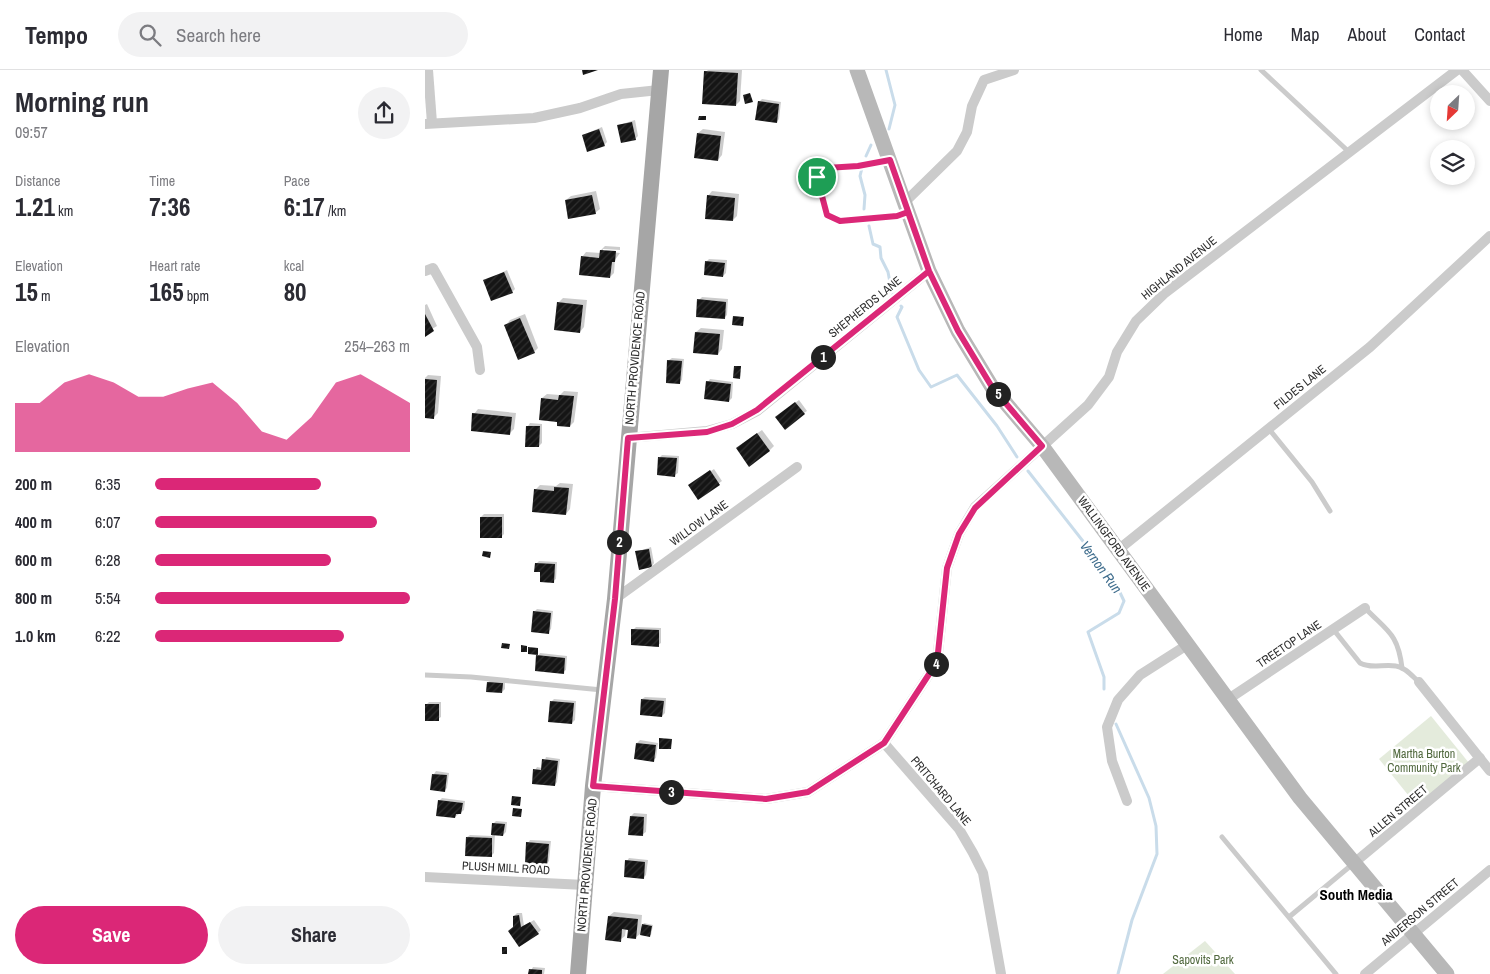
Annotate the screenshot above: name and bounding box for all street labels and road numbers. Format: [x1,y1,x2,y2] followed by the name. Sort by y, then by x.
[1138,233,1220,303] street label: HIGHLAND AVENUE
[825,273,905,341] street label: SHEPHERDS LANE
[621,291,649,425] street label: NORTH PROVIDENCE ROAD
[1271,361,1329,413] street label: FILDES LANE
[1074,493,1154,595] street label: WALLINGFORD AVENUE
[667,496,731,550] street label: WILLOW LANE
[1254,617,1324,671] street label: TREETOP LANE
[907,753,975,829] street label: PRITCHARD LANE
[1364,781,1431,841] street label: ALLEN STREET
[573,798,601,932] street label: NORTH PROVIDENCE ROAD
[462,858,550,878] street label: PLUSH MILL ROAD
[1377,875,1462,950] street label: ANDERSON STREET

